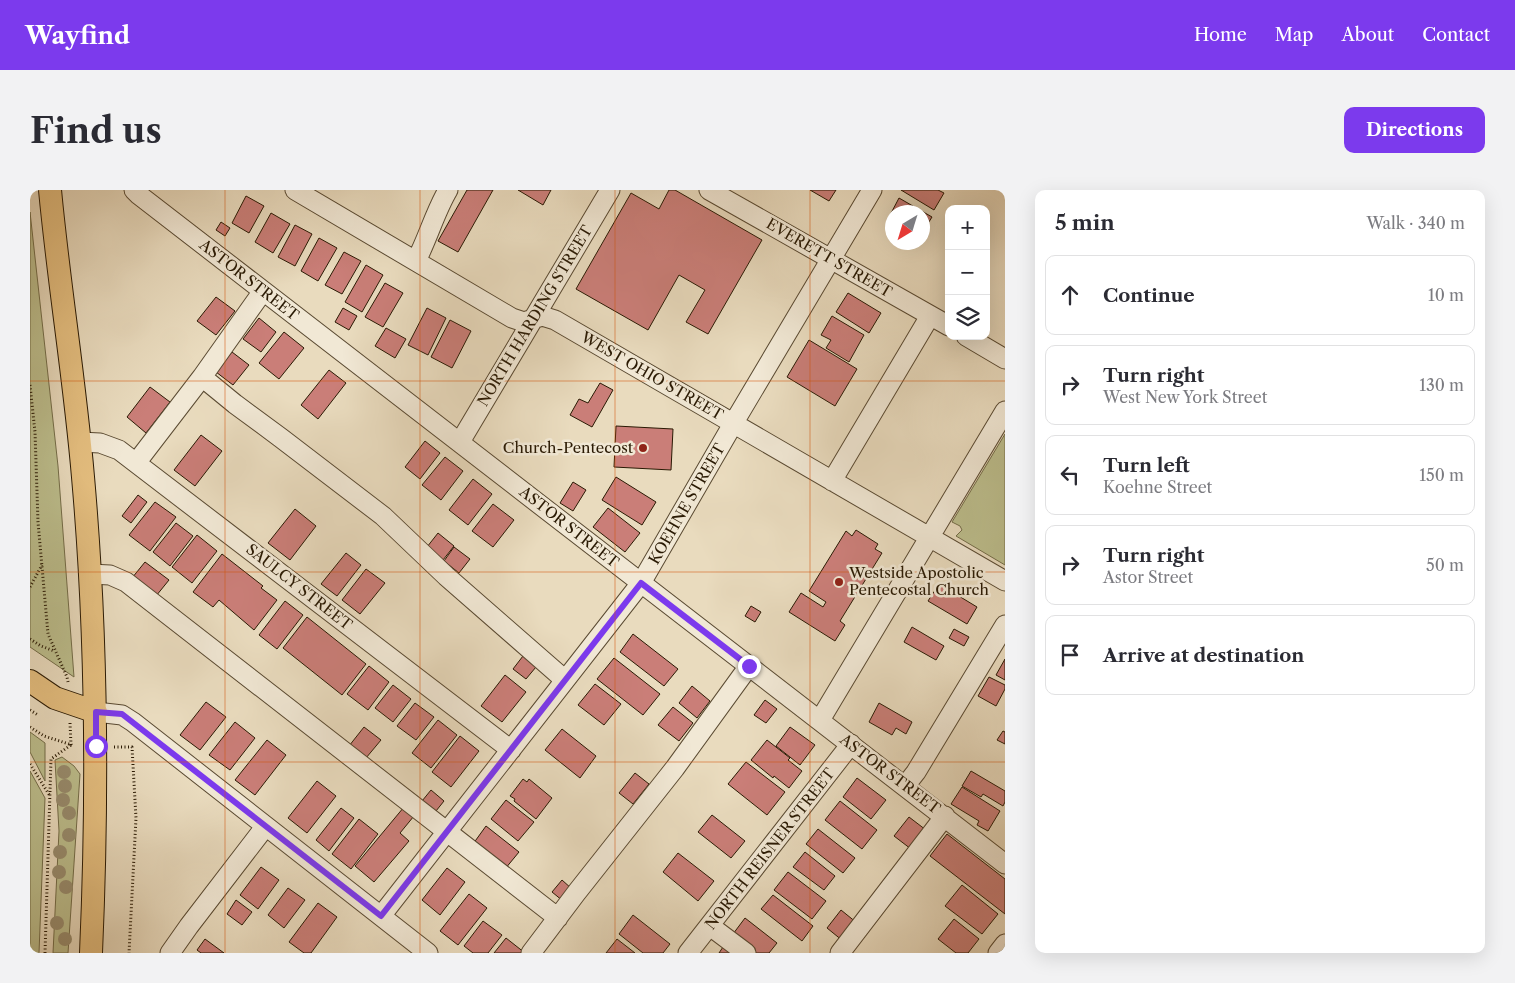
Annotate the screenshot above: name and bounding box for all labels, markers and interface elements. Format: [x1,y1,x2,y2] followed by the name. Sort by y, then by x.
[25,21,130,50] text: Wayfind
[1194,24,1247,46] text: Home
[1275,24,1313,46] text: Map
[1341,24,1394,46] text: About
[1422,24,1490,46] text: Contact
[1344,107,1485,153] button: Directions
[30,109,162,152] text: Find us
[885,205,930,250] north arrow
[945,205,990,340] map controls
[945,205,990,250] button: +
[1055,210,1115,235] text: 5 min
[1366,213,1465,233] text: Walk · 340 m
[763,214,896,302] street label: EVERETT STREET
[473,221,597,409] street label: NORTH HARDING STREET
[195,234,303,325] street label: ASTOR STREET
[945,250,990,295] button: −
[1056,281,1084,309] icon: ahead
[1103,284,1195,307] text: Continue
[1428,285,1464,305] text: 10 m
[945,295,990,340] button: layers
[577,327,727,424] street label: WEST OHIO STREET
[1103,364,1204,387] text: Turn right
[1056,371,1084,399] icon: right
[1419,375,1464,395] text: 130 m
[1103,387,1267,407] text: West New York Street
[503,438,634,457] place label: Church-Pentecost
[644,439,729,567] street label: KOEHNE STREET
[637,442,649,454] marker: Church-Pentecost
[1103,454,1190,477] text: Turn left
[1056,461,1084,489] icon: left
[1419,465,1464,485] text: 150 m
[1103,477,1212,497] text: Koehne Street
[515,481,623,572] street label: ASTOR STREET
[243,539,357,634] street label: SAULCY STREET
[1103,544,1204,567] text: Turn right
[1056,551,1084,579] icon: right
[1426,555,1464,575] text: 50 m
[848,563,989,599] place label: Westside Apostolic Pentecostal Church
[1103,567,1193,587] text: Astor Street
[833,576,845,588] marker: Westside Apostolic Pentecostal Church
[1056,641,1084,669] icon: arrive
[1103,644,1304,667] text: Arrive at destination
[738,655,761,678] route end
[835,729,945,818] street label: ASTOR STREET
[85,735,108,758] route start
[701,764,839,933] street label: NORTH REISNER STREET

